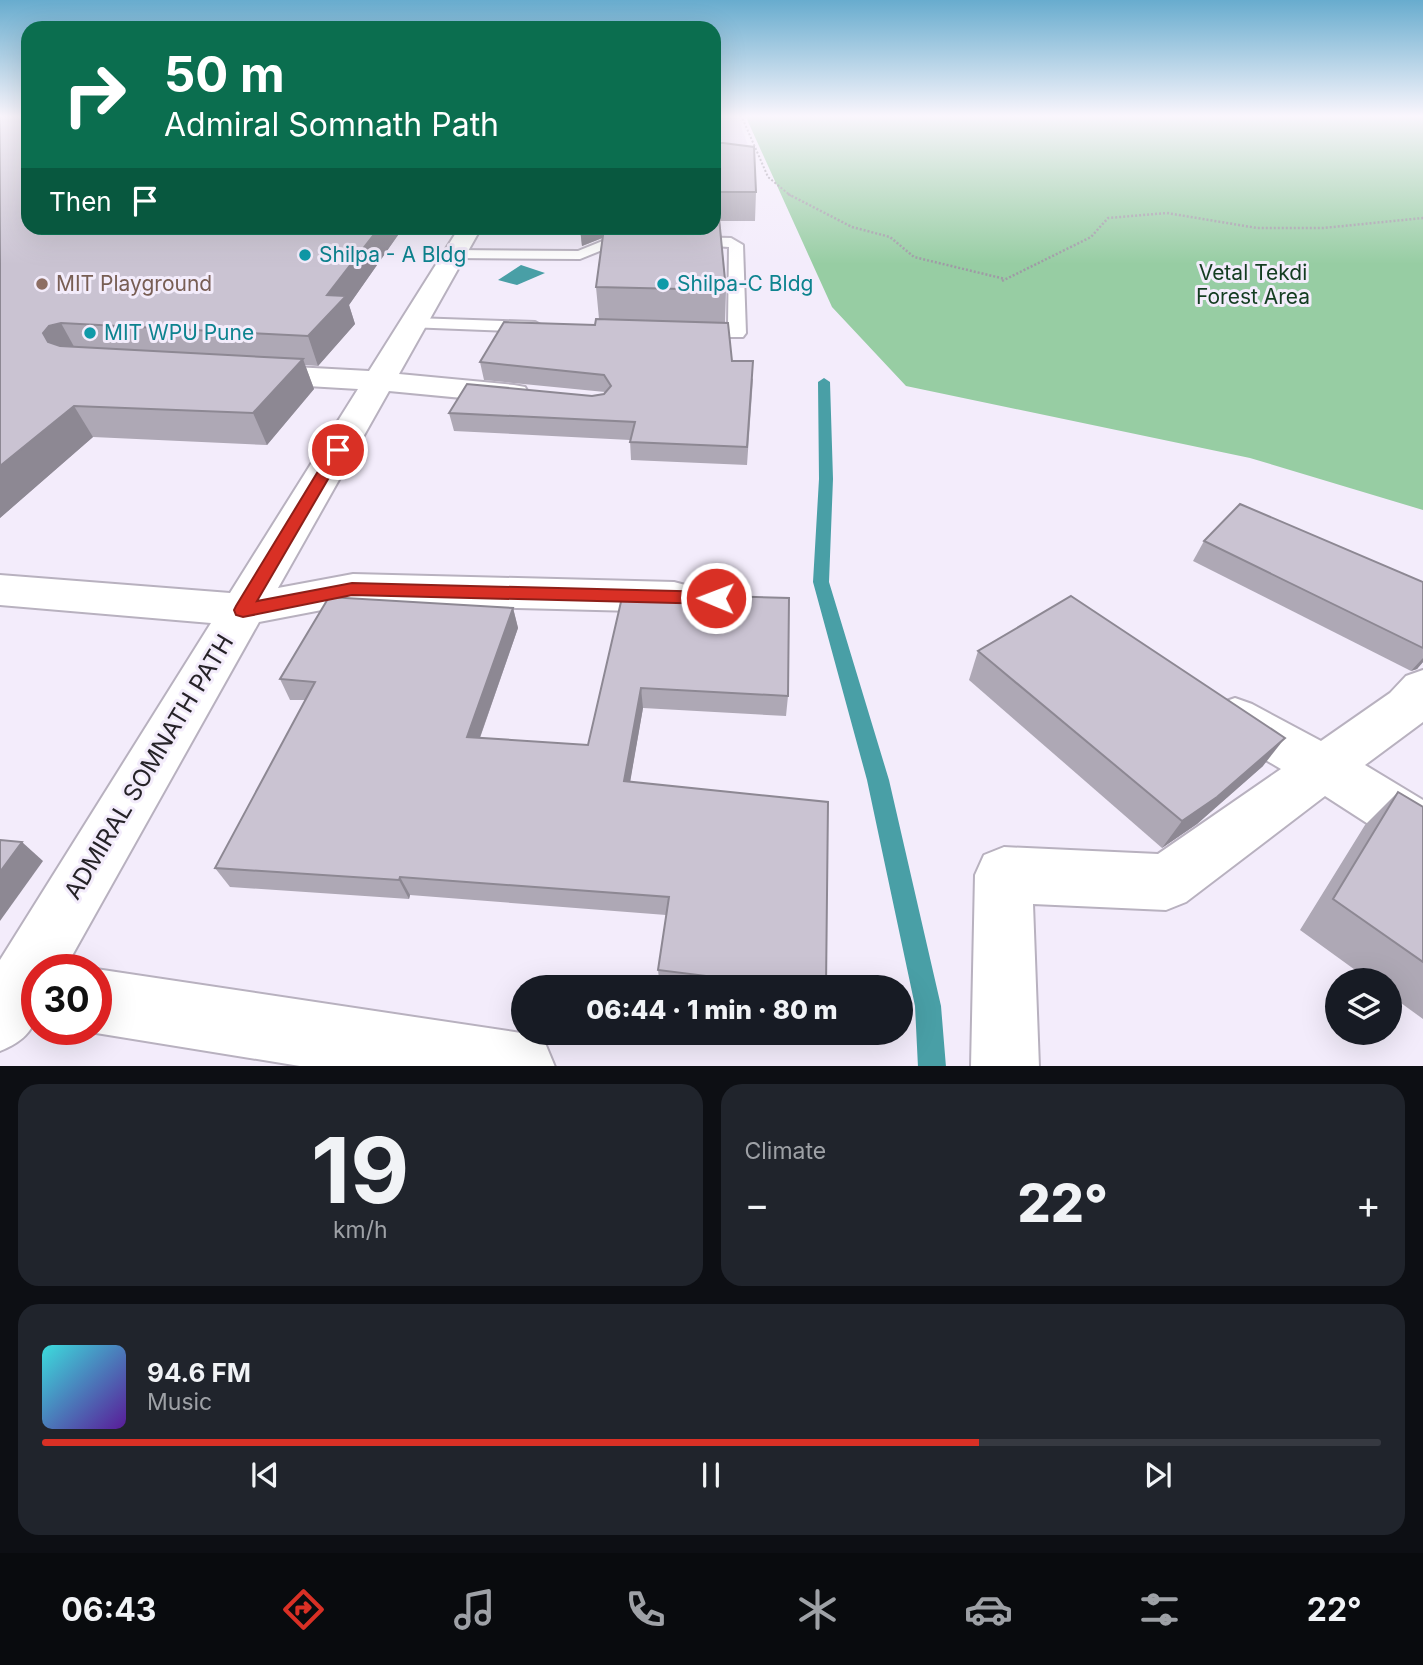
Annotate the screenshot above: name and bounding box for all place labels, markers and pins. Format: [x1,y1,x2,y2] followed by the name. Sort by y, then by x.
[319,242,466,267] place label: Shilpa - A Bldg
[297,247,313,263] marker: Shilpa - A Bldg
[56,271,212,296] place label: MIT Playground
[677,271,813,296] place label: Shilpa-C Bldg
[34,276,50,292] marker: MIT Playground
[655,276,671,292] marker: Shilpa-C Bldg
[104,320,254,345] place label: MIT WPU Pune
[82,325,98,341] marker: MIT WPU Pune
[308,420,368,480] pin

